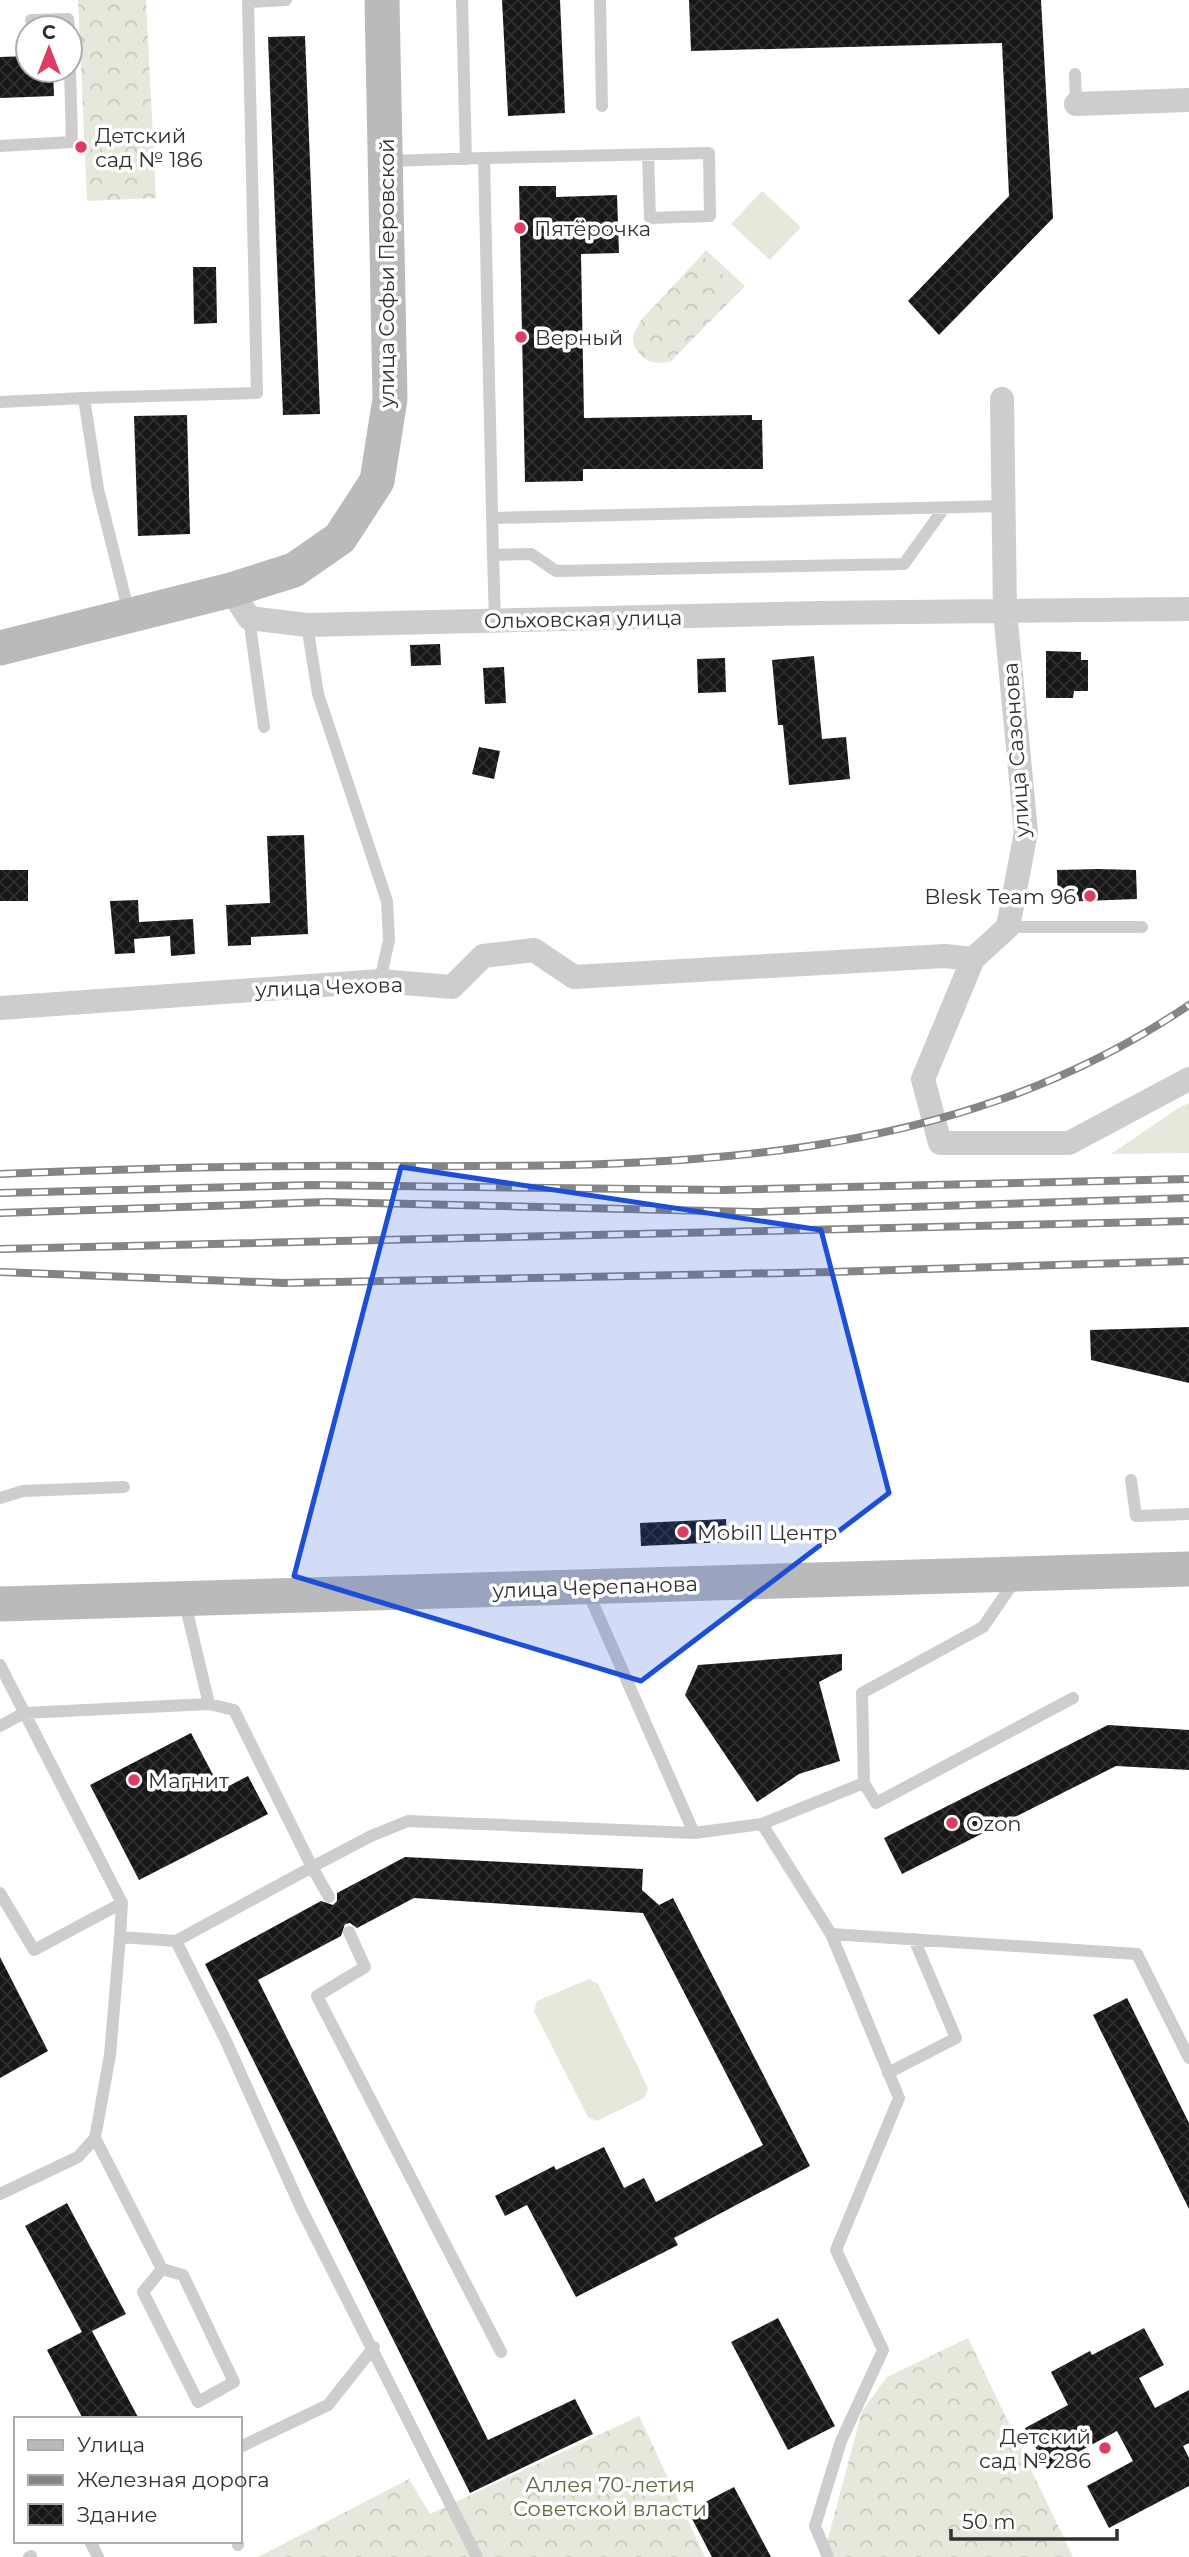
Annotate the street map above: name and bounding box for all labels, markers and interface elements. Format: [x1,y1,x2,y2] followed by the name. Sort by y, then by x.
[14,14,84,84] north arrow
[42,21,56,44] text: С
[95,123,203,172] place label: Детский сад № 186
[374,138,399,409] street label: улица Софьи Перовской
[73,139,89,155] marker: Детский сад № 186
[534,216,651,241] place label: Пятёрочка
[512,220,528,236] marker: Пятёрочка
[535,325,623,350] place label: Верный
[513,329,529,345] marker: Верный
[484,605,682,633] street label: Ольховская улица
[997,662,1035,839] street label: улица Сазонова
[925,884,1076,909] place label: Blesk Team 96
[1082,888,1098,904] marker: Blesk Team 96
[254,972,403,1002] street label: улица Чехова
[697,1520,837,1545] place label: Mobil1 Центр
[675,1524,691,1540] marker: Mobil1 Центр
[491,1571,698,1603] street label: улица Черепанова
[148,1768,229,1793] place label: Магнит
[126,1772,142,1788] marker: Магнит
[966,1811,1022,1836] place label: Ozon
[944,1815,960,1831] marker: Ozon
[14,2417,242,2543] legend
[979,2424,1091,2473] place label: Детский сад № 286
[77,2432,145,2457] text: Улица
[1097,2440,1113,2456] marker: Детский сад № 286
[77,2467,269,2492] text: Железная дорога
[513,2472,707,2521] park label: Аллея 70-летия Советской власти
[951,2498,1117,2542] scale bar
[77,2502,158,2527] text: Здание
[962,2509,1016,2534] text: 50 m

